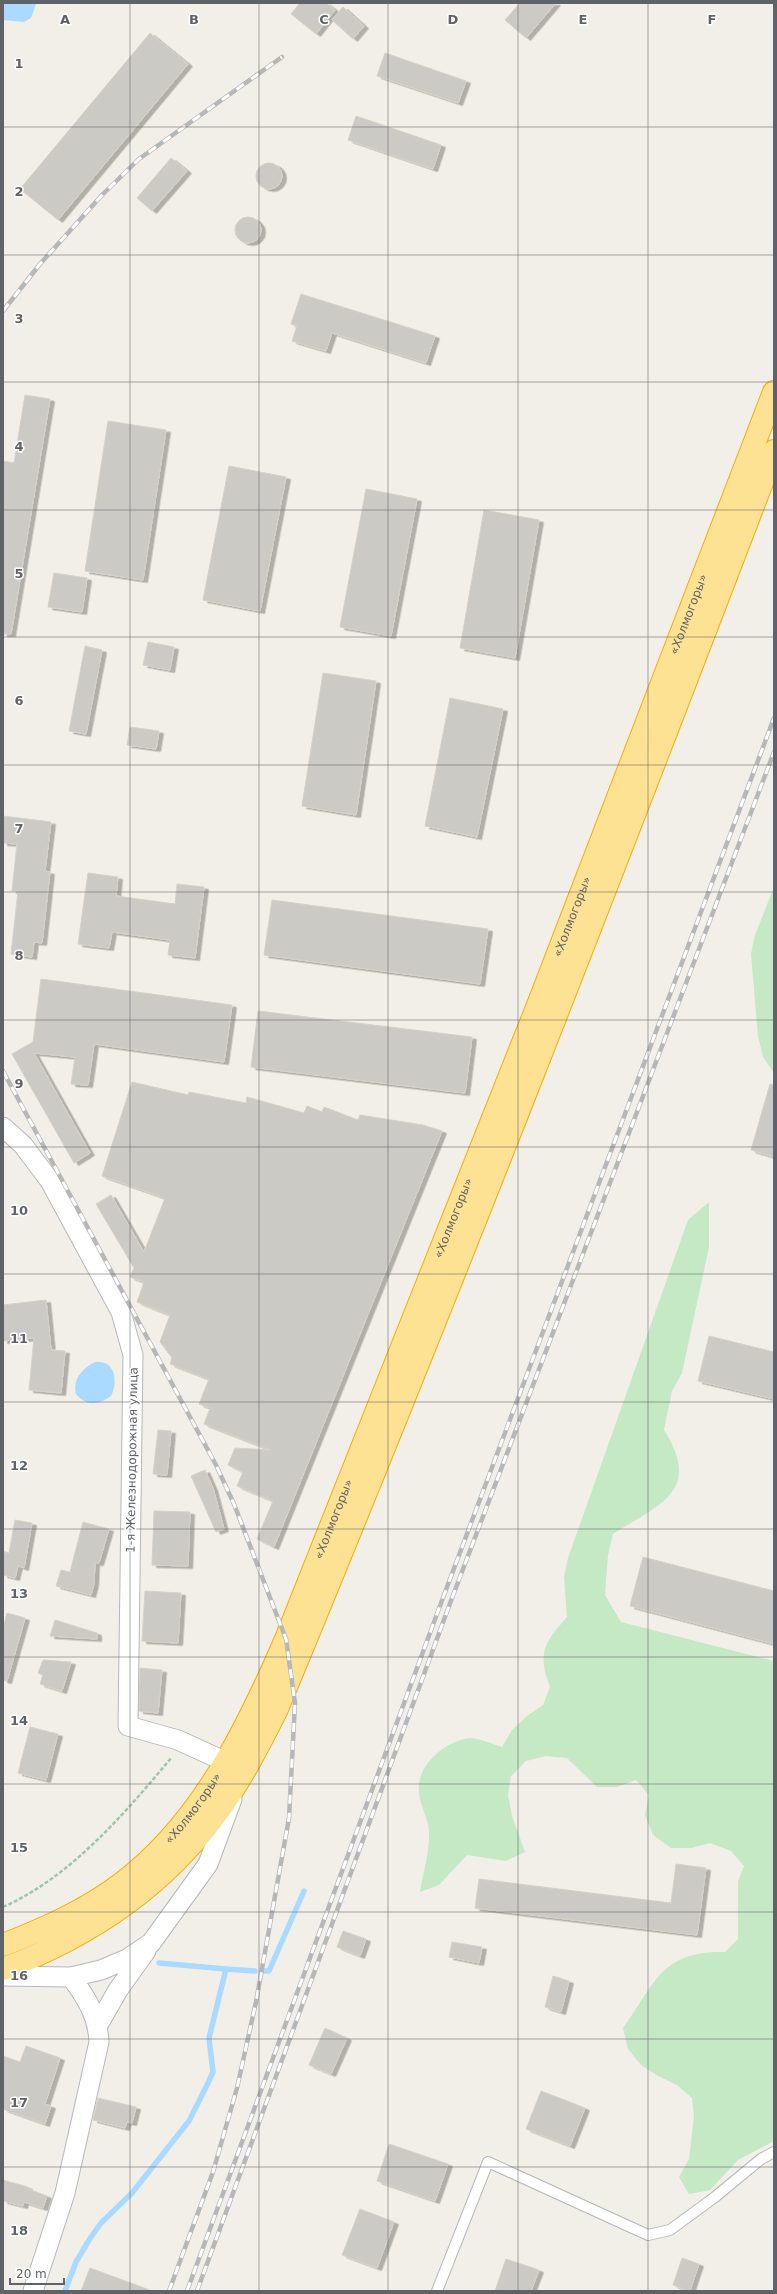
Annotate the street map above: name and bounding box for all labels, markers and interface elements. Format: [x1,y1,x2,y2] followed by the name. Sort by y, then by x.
[60,12,70,27] text: A
[189,12,199,27] text: B
[319,12,329,27] text: C
[448,12,459,27] text: D
[579,12,587,27] text: E
[708,12,716,27] text: F
[14,56,24,71] text: 1
[14,184,24,199] text: 2
[14,311,24,326] text: 3
[14,439,24,454] text: 4
[14,566,24,581] text: 5
[667,572,710,656] street label: «Холмогоры»
[14,693,24,708] text: 6
[14,821,24,836] text: 7
[550,874,594,959] street label: «Холмогоры»
[14,948,24,963] text: 8
[14,1076,24,1091] text: 9
[431,1176,476,1260] street label: «Холмогоры»
[10,1203,28,1218] text: 10
[10,1331,28,1346] text: 11
[123,1367,141,1553] street label: 1-я Железнодорожная улица
[10,1458,28,1473] text: 12
[311,1477,356,1561] street label: «Холмогоры»
[10,1586,28,1601] text: 13
[10,1713,28,1728] text: 14
[162,1771,224,1847] street label: «Холмогоры»
[10,1840,28,1855] text: 15
[10,1968,28,1983] text: 16
[10,2095,28,2110] text: 17
[10,2223,28,2238] text: 18
[10,2260,64,2286] scale bar
[16,2267,47,2281] text: 20 m

